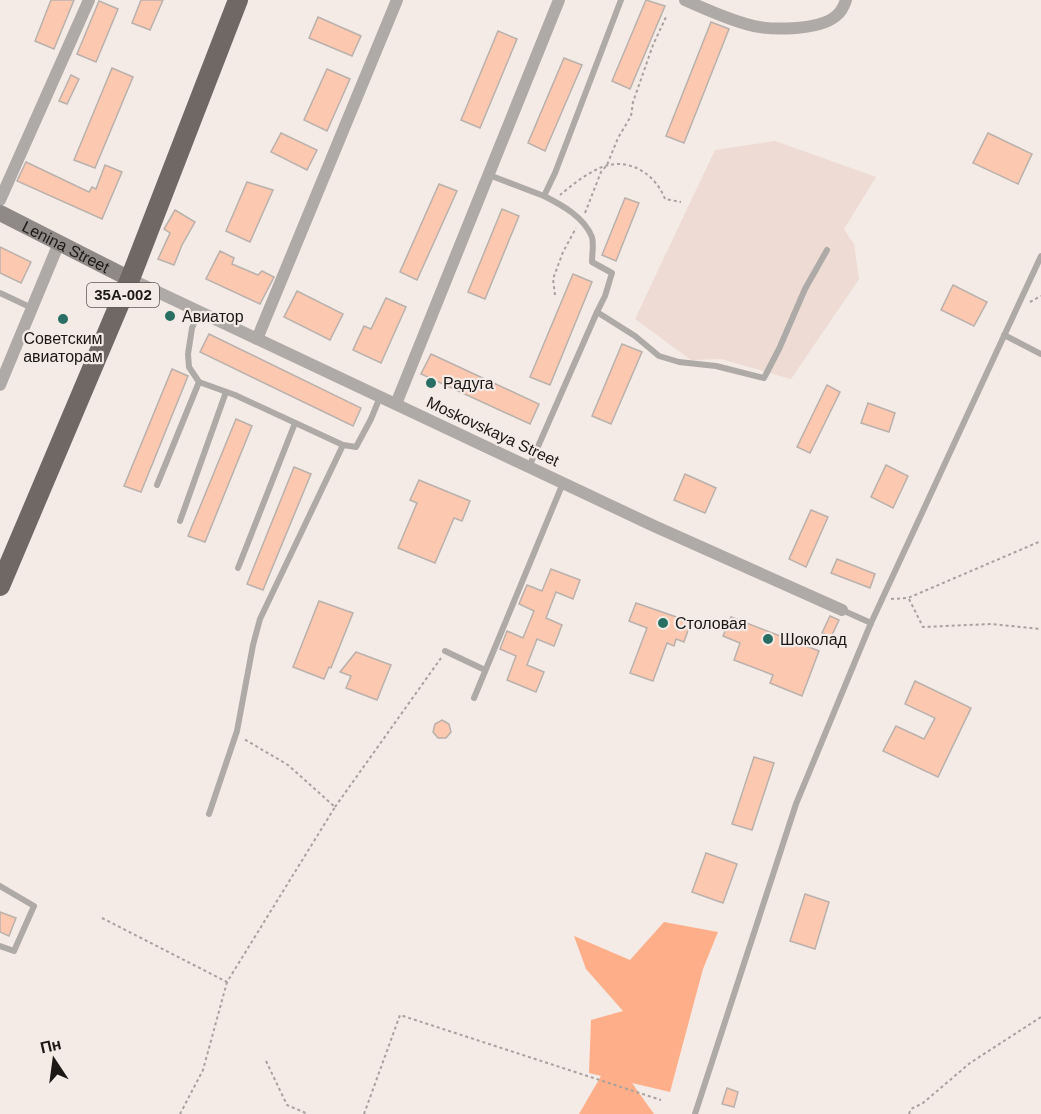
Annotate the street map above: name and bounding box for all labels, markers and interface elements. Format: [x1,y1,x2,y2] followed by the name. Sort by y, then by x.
[19,218,113,276] street label: Lenina Street
[87,283,159,307] road number: 35А-002
[182,308,244,325] place label: Авиатор
[163,309,177,323] marker: Авиатор
[56,312,70,326] marker: Советским авиаторам
[23,330,103,365] place label: Советским авиаторам
[443,375,494,392] place label: Радуга
[424,376,438,390] marker: Радуга
[424,393,562,470] street label: Moskovskaya Street
[675,615,747,632] place label: Столовая
[656,616,670,630] marker: Столовая
[780,631,848,648] place label: Шоколад
[761,632,775,646] marker: Шоколад
[24,1030,84,1090] north arrow
[39,1035,63,1057] text: Пн

